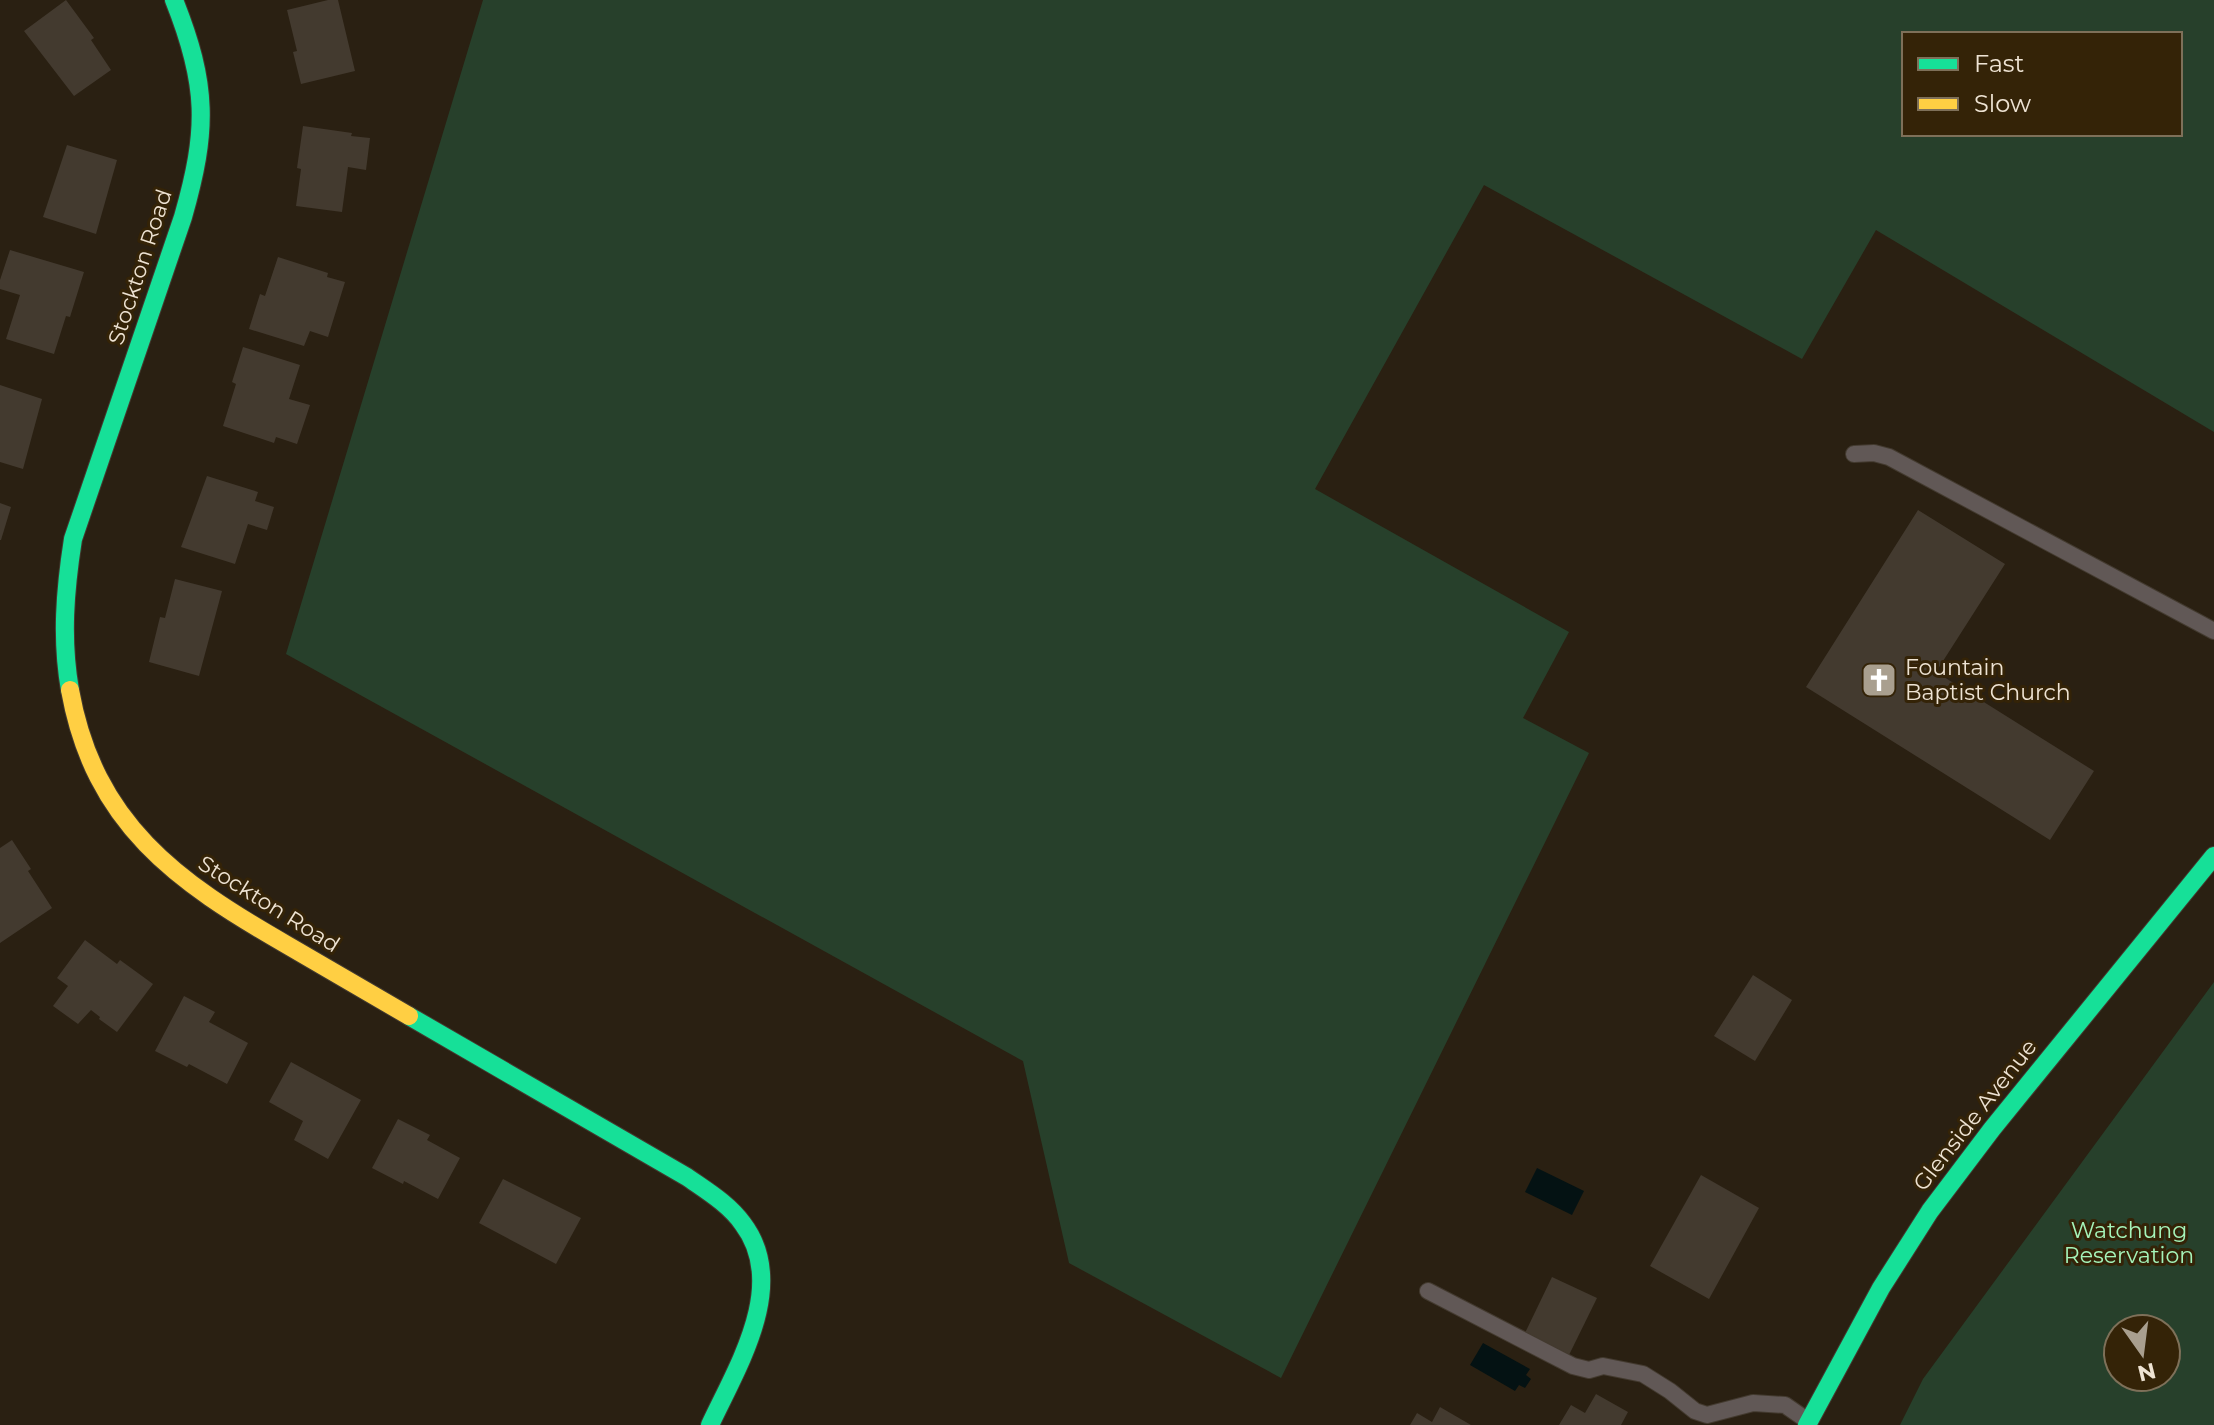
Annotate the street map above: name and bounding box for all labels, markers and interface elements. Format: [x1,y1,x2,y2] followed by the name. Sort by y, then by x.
[1902,32,2182,136] legend
[1974,49,2025,78] text: Fast
[1974,89,2031,118] text: Slow
[102,186,178,348] street label: Stockton Road
[1905,654,2071,706] place label: Fountain Baptist Church
[1860,661,1898,699] church icon: Fountain Baptist Church
[193,850,345,958] street label: Stockton Road
[1907,1034,2043,1196] street label: Glenside Avenue
[2064,1217,2194,1269] park label: Watchung Reservation
[2102,1313,2182,1393] north arrow
[2135,1357,2159,1387] text: N

